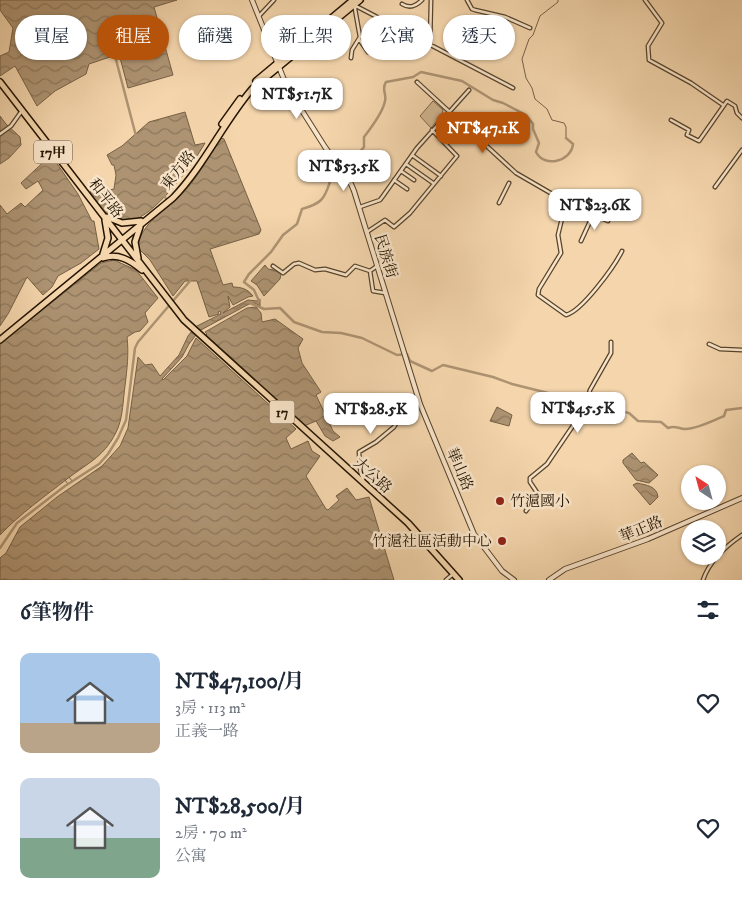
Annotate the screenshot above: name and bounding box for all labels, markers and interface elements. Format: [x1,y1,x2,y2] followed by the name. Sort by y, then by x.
[15,15,87,60] chip: 買屋
[97,15,169,60] chip: 租屋
[179,15,251,60] chip: 篩選
[261,15,351,60] chip: 新上架
[361,15,433,60] chip: 公寓
[443,15,515,60] chip: 透天
[245,78,349,120] pin: NT$51.7K
[262,84,332,104] text: NT$51.7K
[431,112,535,154] pin: NT$47.1K
[447,118,519,138] text: NT$47.1K
[34,140,72,163] road number: 17甲
[157,147,200,194] street label: 東方路
[292,150,396,192] pin: NT$53.5K
[309,156,379,176] text: NT$53.5K
[84,175,127,222] street label: 和平路
[543,188,647,231] pin: NT$23.6K
[559,195,631,215] text: NT$23.6K
[370,232,401,280] street label: 民族街
[319,392,423,435] pin: NT$28.5K
[526,392,630,434] pin: NT$45.5K
[541,398,615,418] text: NT$45.5K
[335,399,407,419] text: NT$28.5K
[270,401,294,424] road number: 17
[442,445,477,494] street label: 華山路
[350,453,396,497] street label: 大公路
[681,465,726,510] north arrow
[681,465,726,565] map controls
[510,492,570,511] place label: 竹滬國小
[494,495,506,507] marker: 竹滬國小
[617,512,666,547] street label: 華正路
[681,520,726,565] button: layers
[372,532,492,551] place label: 竹滬社區活動中心
[496,535,508,547] marker: 竹滬社區活動中心
[694,596,722,624] icon: filters
[20,600,94,626] text: 6筆物件
[175,669,305,695] text: NT$47,100/月
[60,673,120,733] icon: home
[694,689,722,717] icon: heart
[175,698,246,718] text: 3房 · 113 m²
[175,721,239,741] text: 正義一路
[175,794,306,820] text: NT$28,500/月
[60,798,120,858] icon: home
[694,814,722,842] icon: heart
[175,823,247,843] text: 2房 · 70 m²
[175,846,207,866] text: 公寓

